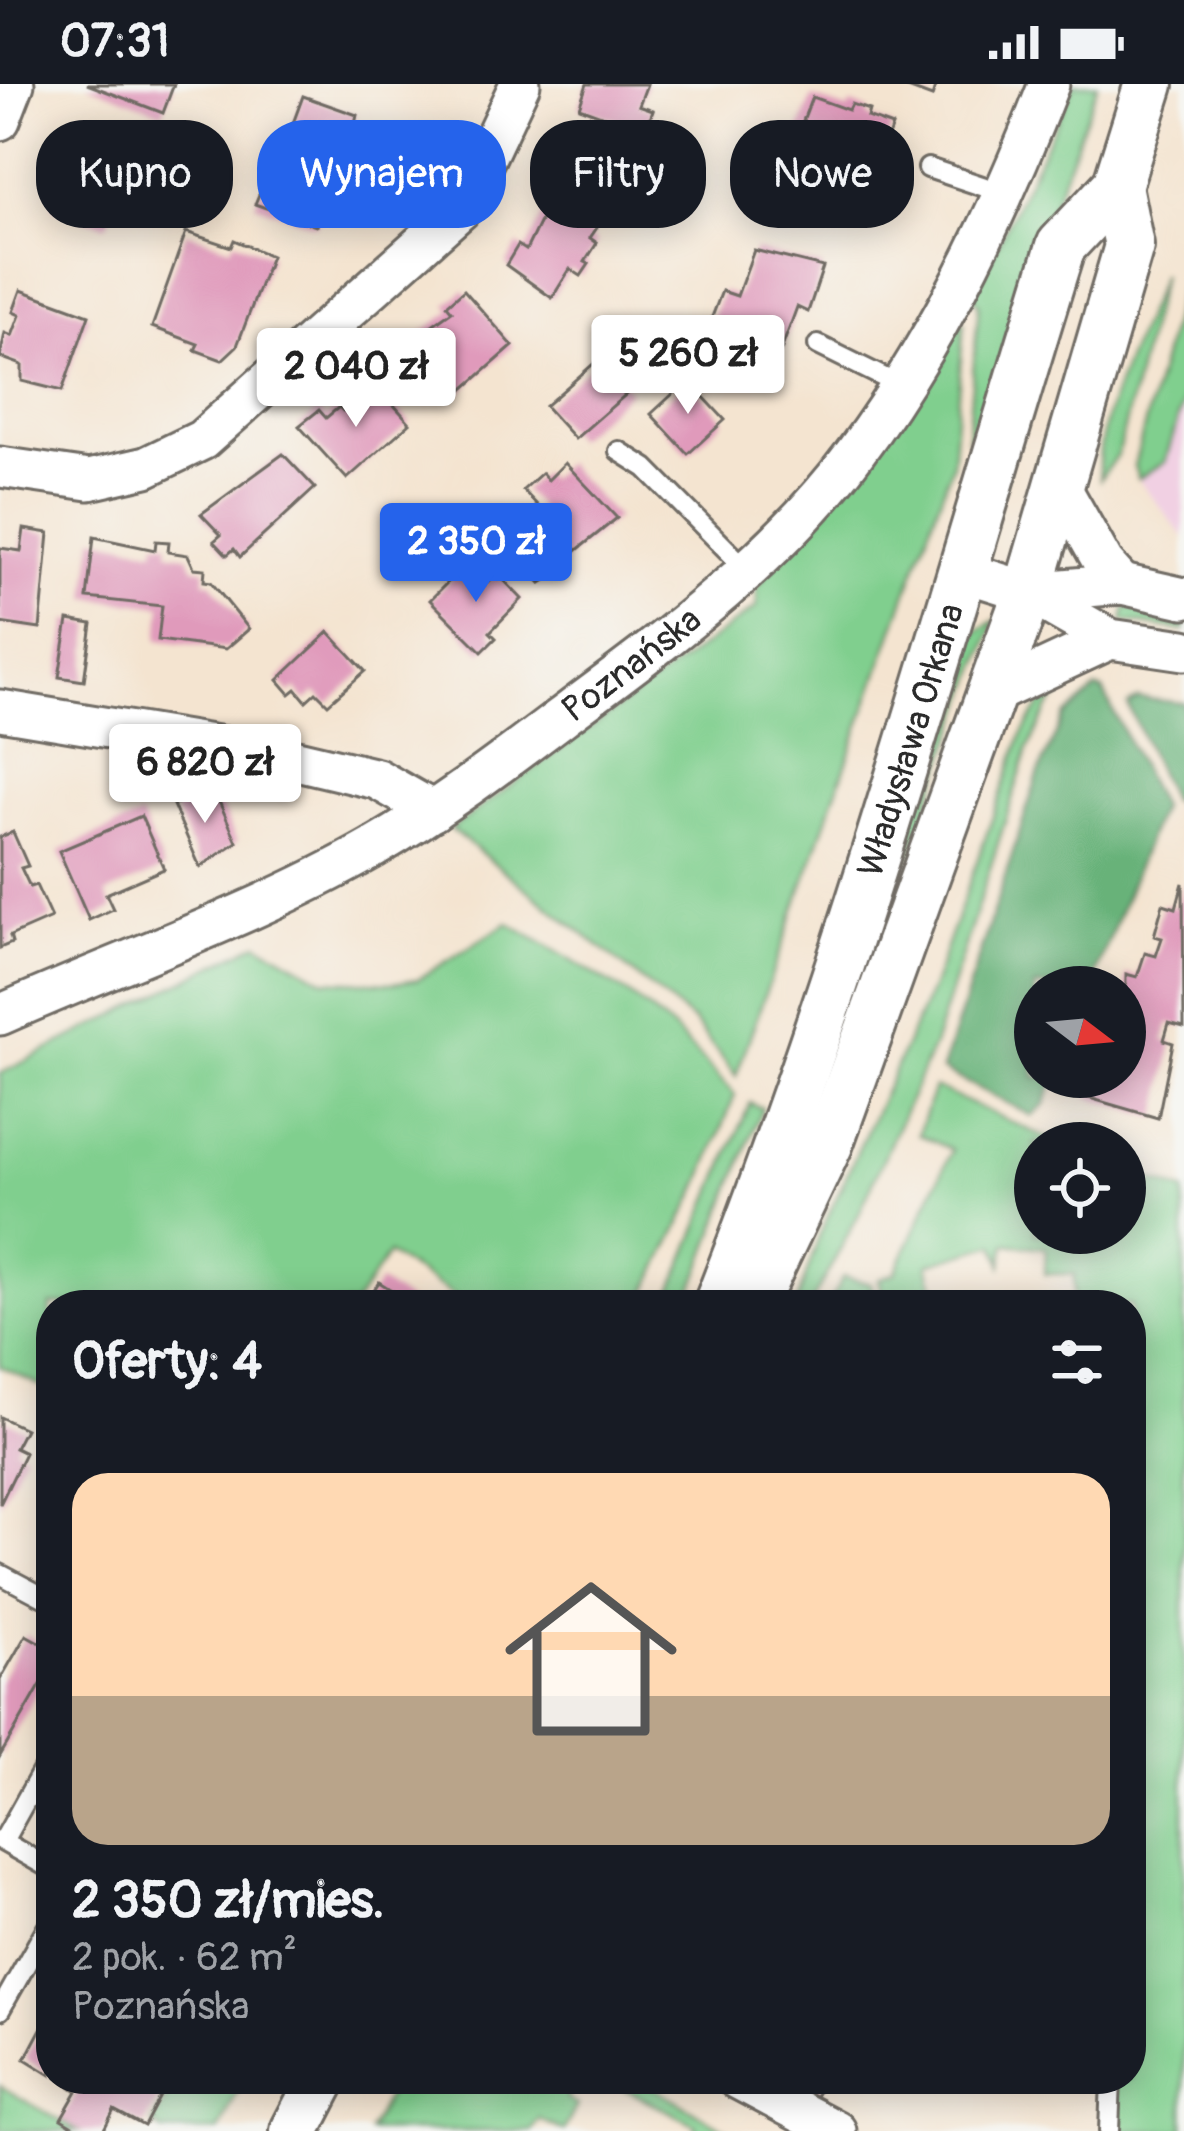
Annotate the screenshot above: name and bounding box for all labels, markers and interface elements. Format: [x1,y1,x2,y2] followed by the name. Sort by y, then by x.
[60,14,169,70] text: 07:31
[36,120,233,228] chip: Kupno
[257,120,506,228] chip: Wynajem
[530,120,706,228] chip: Filtry
[730,120,914,228] chip: Nowe
[564,315,812,417] pin: 5 260 zł
[232,328,480,430] pin: 2 040 zł
[618,329,758,378] text: 5 260 zł
[284,342,428,391] text: 2 040 zł
[352,503,600,605] pin: 2 350 zł
[407,517,545,566] text: 2 350 zł
[553,597,710,732] street label: Poznańska
[847,598,974,882] street label: Władysława Orkana
[81,724,329,826] pin: 6 820 zł
[136,738,274,787] text: 6 820 zł
[1014,966,1146,1098] north arrow
[1014,966,1146,1254] map controls
[1014,1122,1146,1254] button: locate
[1044,1329,1110,1395] icon: filters
[72,1330,262,1394] text: Oferty: 4
[483,1551,699,1767] icon: home
[72,1869,385,1933] text: 2 350 zł/mies.
[72,1933,297,1982] text: 2 pok. · 62 m²
[72,1982,249,2031] text: Poznańska

